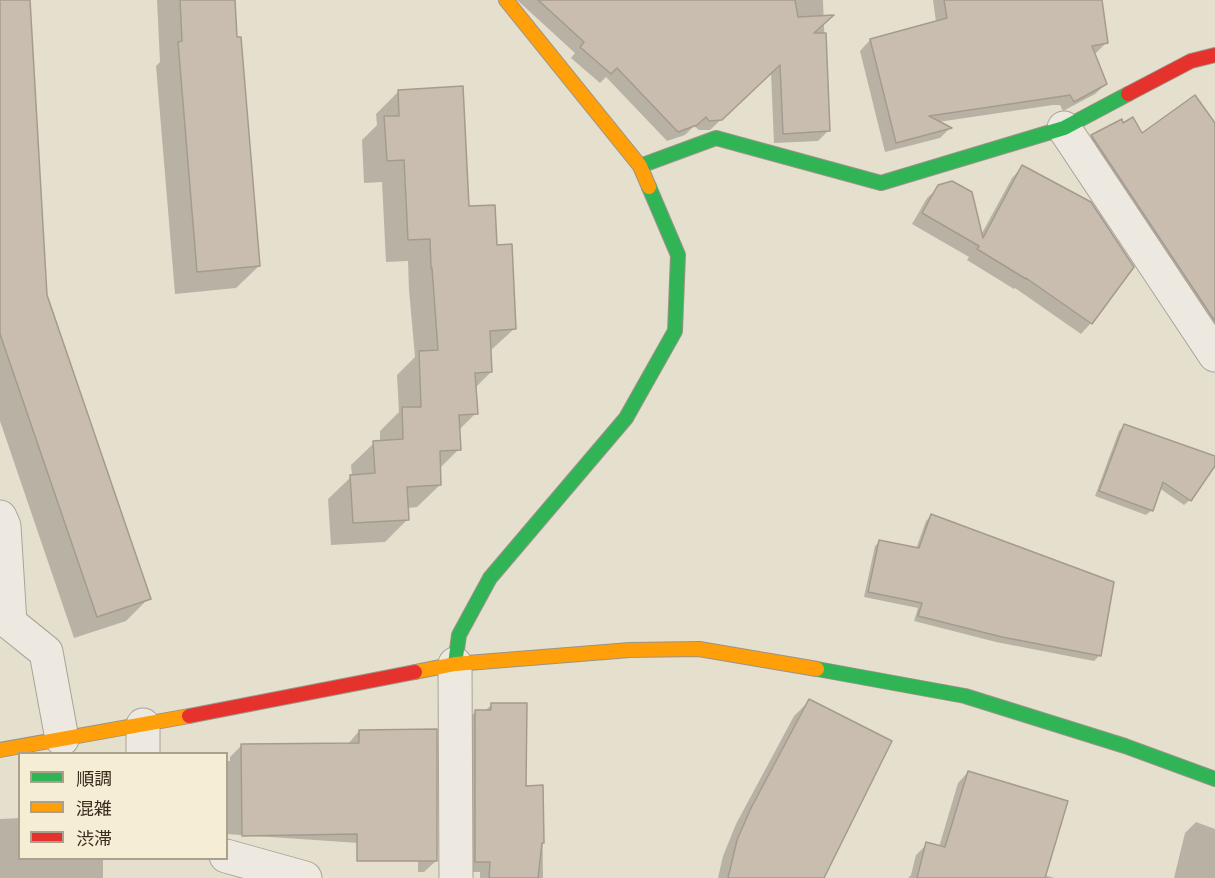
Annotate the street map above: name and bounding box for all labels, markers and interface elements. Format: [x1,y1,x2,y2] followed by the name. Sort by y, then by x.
[18,752,228,860] legend
[76,769,112,789] text: 順調
[76,799,112,819] text: 混雑
[76,829,112,849] text: 渋滞

